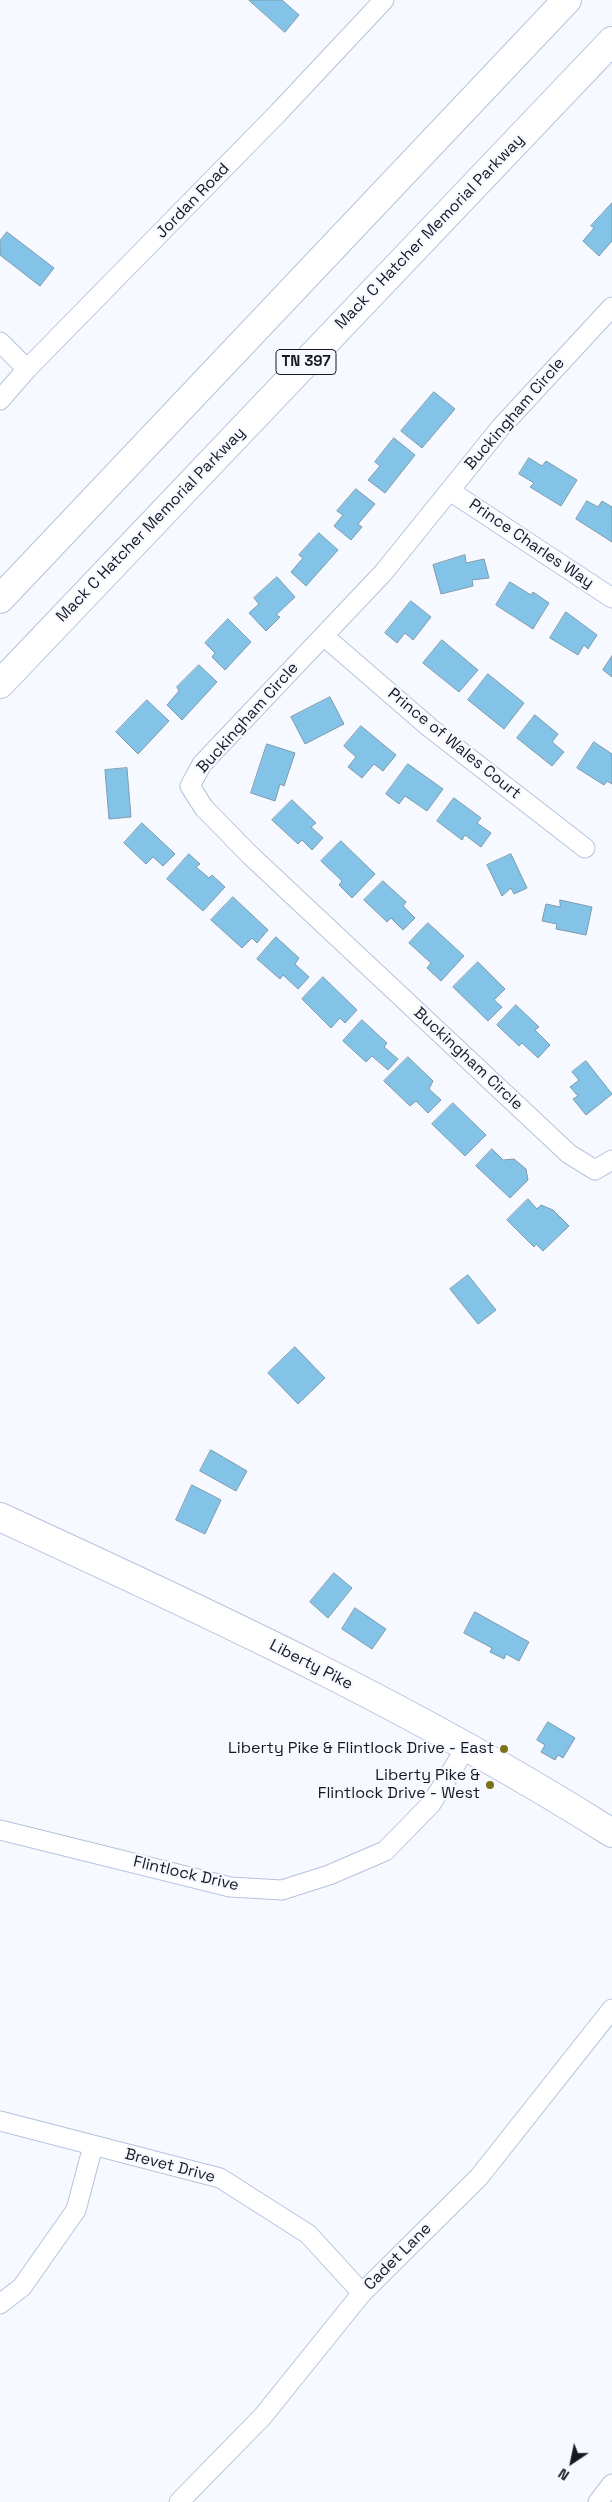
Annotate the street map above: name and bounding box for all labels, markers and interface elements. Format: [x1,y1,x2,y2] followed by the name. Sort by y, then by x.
[332,131,528,333] street label: Mack C Hatcher Memorial Parkway
[152,159,234,243] street label: Jordan Road
[276,350,336,374] road number: TN 397
[461,354,569,474] street label: Buckingham Circle
[53,424,249,626] street label: Mack C Hatcher Memorial Parkway
[465,495,597,593] street label: Prince Charles Way
[193,659,303,777] street label: Buckingham Circle
[384,684,524,804] street label: Prince of Wales Court
[409,1003,527,1115] street label: Buckingham Circle
[266,1636,356,1694] street label: Liberty Pike
[228,1739,494,1759] place label: Liberty Pike & Flintlock Drive - East
[498,1743,510,1755] marker: Liberty Pike & Flintlock Drive - East
[318,1766,480,1804] place label: Liberty Pike & Flintlock Drive - West
[484,1779,496,1791] marker: Liberty Pike & Flintlock Drive - West
[131,1853,241,1895] street label: Flintlock Drive
[123,2145,217,2187] street label: Brevet Drive
[360,2219,436,2295] street label: Cadet Lane
[547,2437,597,2487] north arrow
[555,2464,573,2485] text: N

